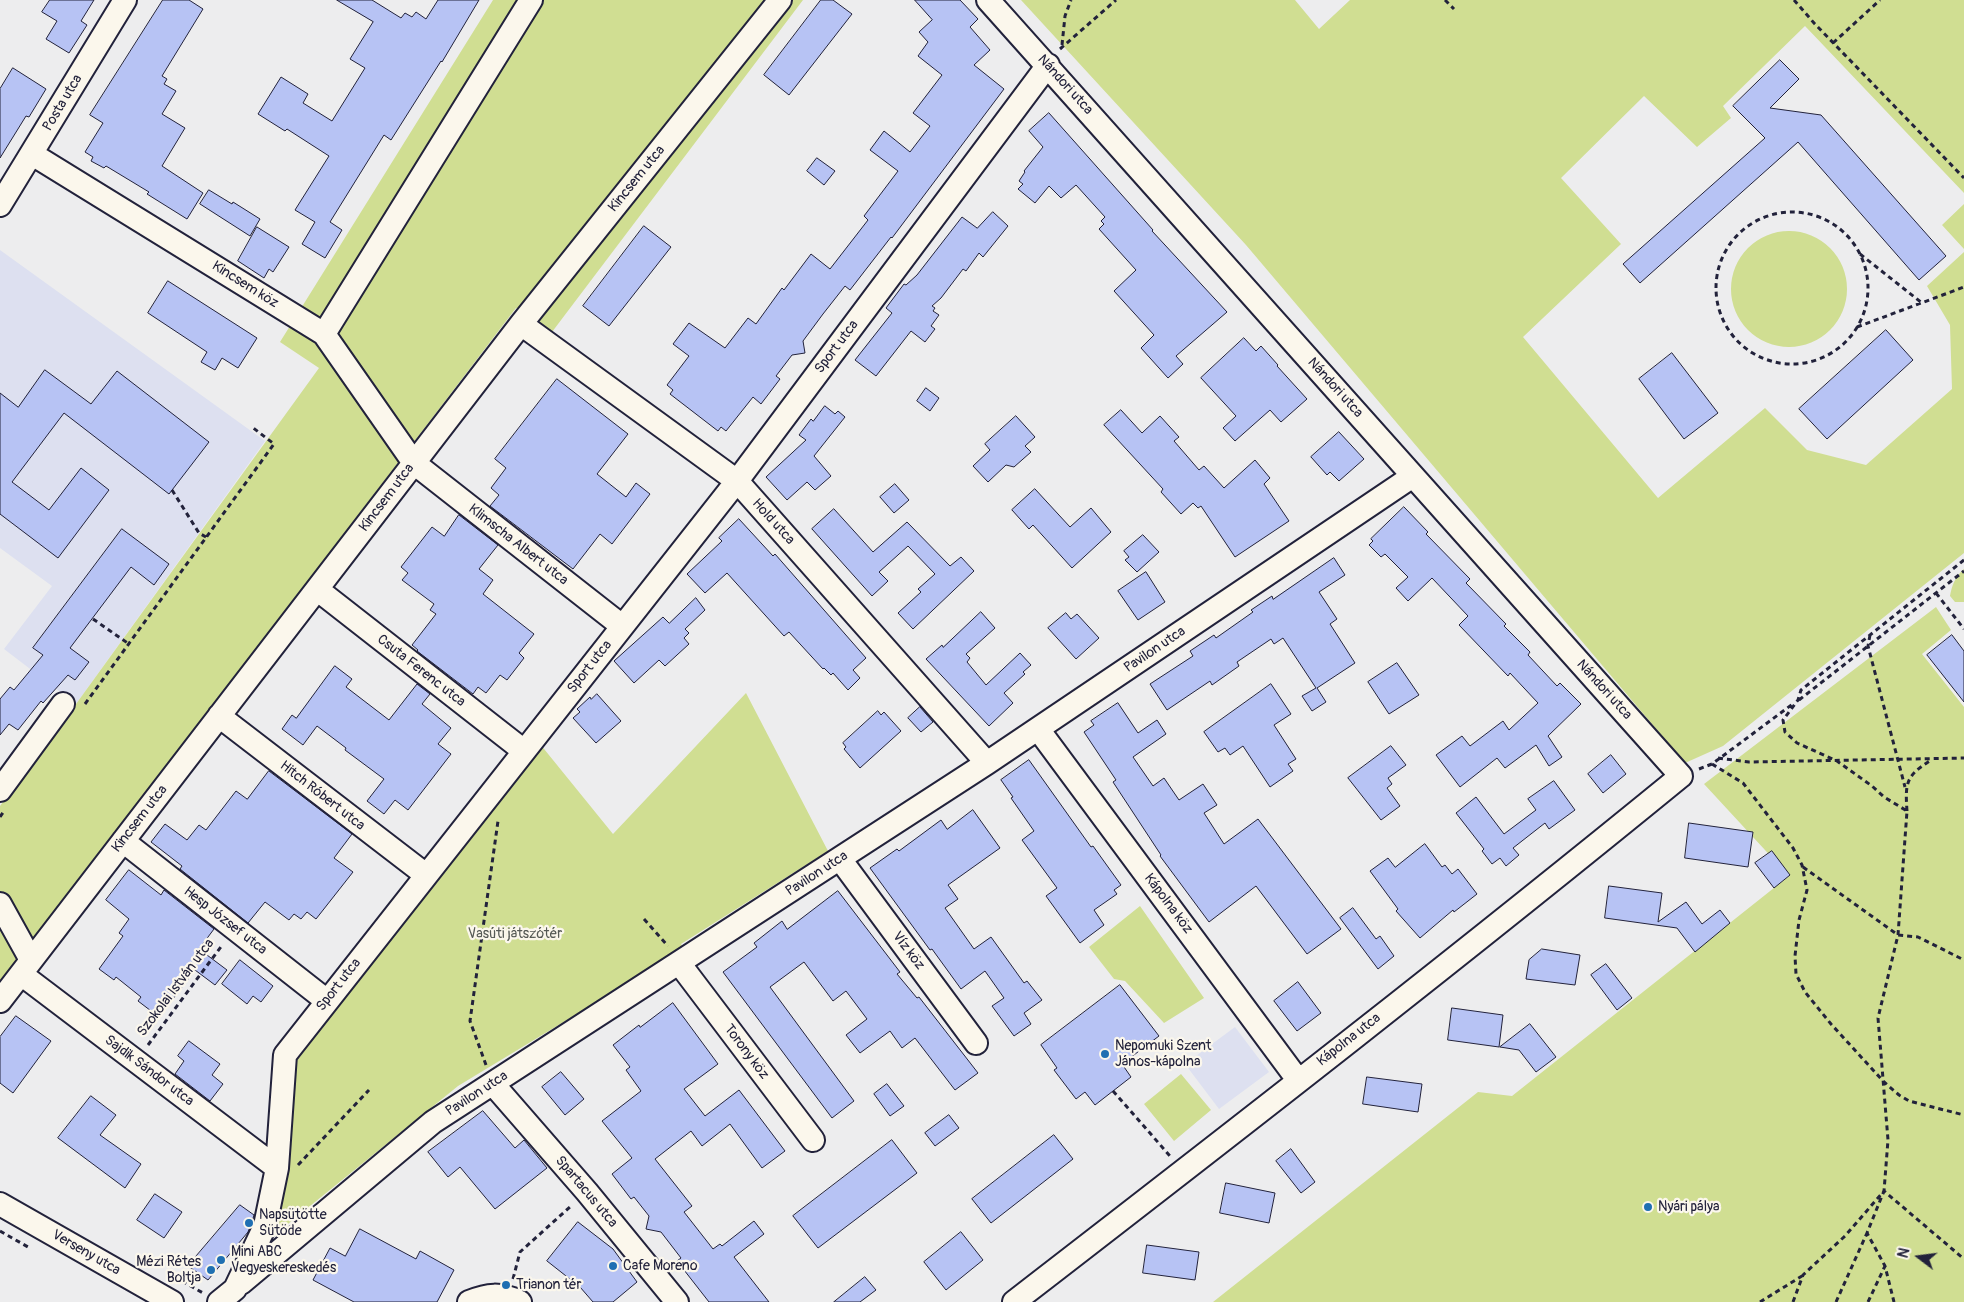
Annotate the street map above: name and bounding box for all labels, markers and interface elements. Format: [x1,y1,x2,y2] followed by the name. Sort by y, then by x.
[1034,52,1096,118] street label: Nándori utca
[40,72,86,134] street label: Posta utca
[605,142,669,216] street label: Kincsem utca
[209,258,281,312] street label: Kincsem köz
[812,317,862,377] street label: Sport utca
[1304,355,1366,421] street label: Nándori utca
[356,461,418,535] street label: Kincsem utca
[748,496,798,548] street label: Hold utca
[465,501,571,589] street label: Klimscha Albert utca
[1121,623,1189,677] street label: Pavilon utca
[373,631,469,711] street label: Csuta Ferenc utca
[564,637,616,697] street label: Sport utca
[1573,657,1635,723] street label: Nándori utca
[276,758,368,834] street label: Hitch Róbert utca
[109,782,171,856] street label: Kincsem utca
[783,848,851,900] street label: Pavilon utca
[1140,871,1196,937] street label: Kápolna köz
[180,883,270,959] street label: Hesp József utca
[468,926,562,942] park label: Vasúti játszótér
[888,929,928,973] street label: Víz köz
[134,936,218,1040] street label: Szokolai István utca
[313,955,365,1015] street label: Sport utca
[1314,1010,1384,1070] street label: Kápolna utca
[720,1021,772,1083] street label: Torony köz
[101,1032,197,1110] street label: Sajdik Sándor utca
[1115,1038,1211,1070] place label: Nepomuki Szent János-kápolna
[1099,1048,1111,1060] marker: Nepomuki Szent János-kápolna
[443,1068,511,1120] street label: Pavilon utca
[551,1153,621,1231] street label: Spartacus utca
[1658,1199,1719,1215] place label: Nyári pálya
[1642,1201,1654,1213] marker: Nyári pálya
[259,1207,327,1240] place label: Napsütötte Sütöde
[243,1217,255,1229] marker: Napsütötte Sütöde
[49,1227,123,1279] street label: Verseny utca
[1894,1232,1944,1282] north arrow
[231,1244,336,1276] place label: Mini ABC Vegyeskereskedés
[1895,1246,1913,1260] text: N
[136,1254,201,1286] place label: Mézi Rétes Boltja
[215,1254,227,1266] marker: Mini ABC Vegyeskereskedés
[623,1258,698,1274] place label: Cafe Moreno
[607,1260,619,1272] marker: Cafe Moreno
[205,1264,217,1276] marker: Mézi Rétes Boltja
[516,1277,582,1293] place label: Trianon tér
[500,1279,512,1291] marker: Trianon tér

